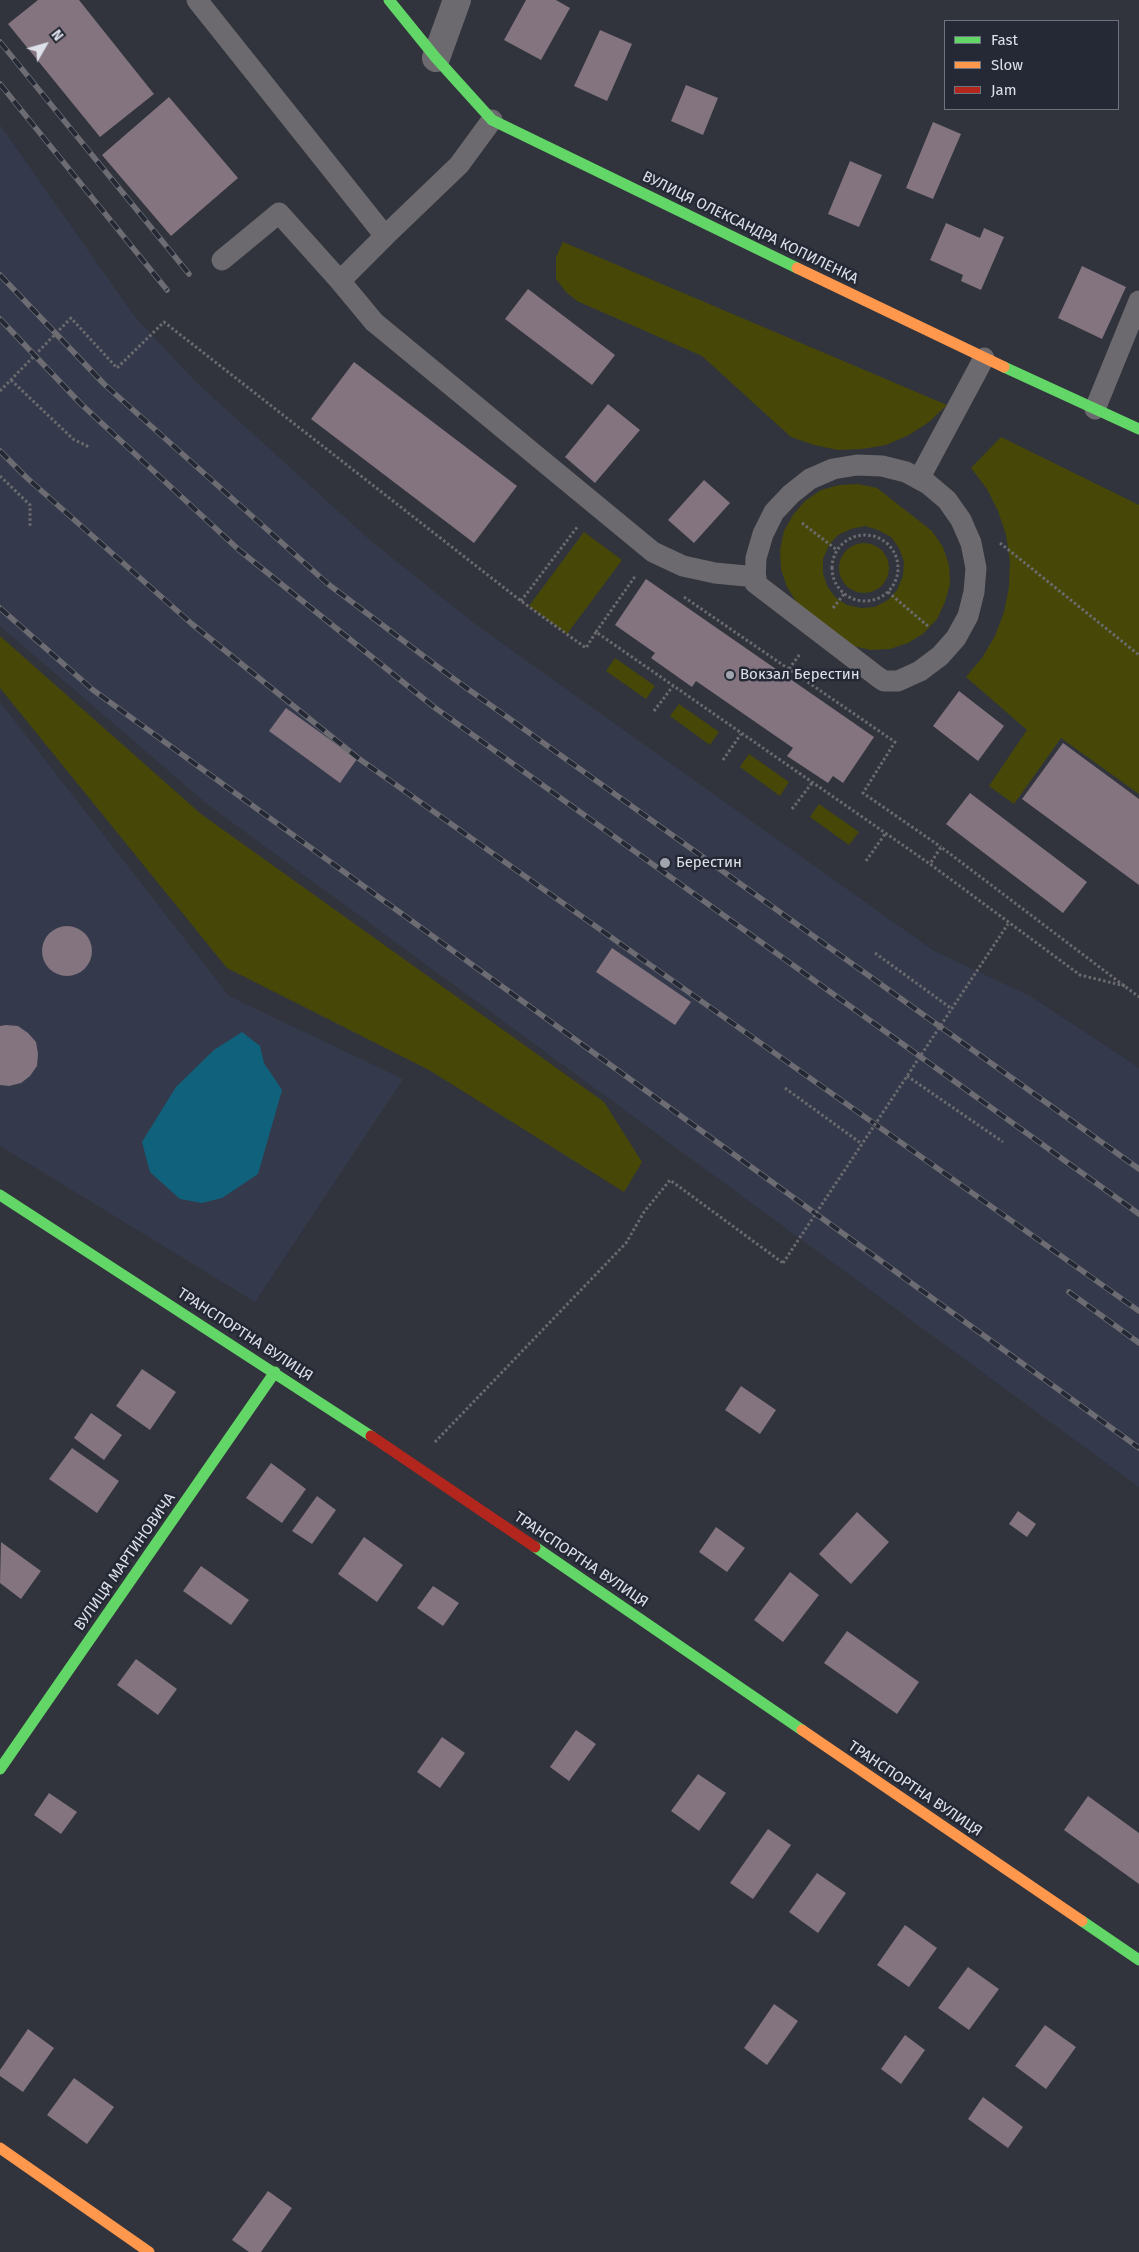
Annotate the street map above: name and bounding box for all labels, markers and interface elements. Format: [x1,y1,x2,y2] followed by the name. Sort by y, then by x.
[20,20,70,70] north arrow
[944,20,1119,110] legend
[48,27,67,44] text: N
[991,31,1018,49] text: Fast
[991,56,1023,74] text: Slow
[991,81,1017,99] text: Jam
[639,168,861,288] street label: ВУЛИЦЯ ОЛЕКСАНДРА КОПИЛЕНКА
[740,666,860,684] place label: Вокзал Берестин
[724,669,736,681] marker: Вокзал Берестин
[676,854,742,872] place label: Берестин
[658,856,672,870] marker: Берестин
[174,1284,316,1386] street label: ТРАНСПОРТНА ВУЛИЦЯ
[71,1490,179,1634] street label: ВУЛИЦЯ МАРТИНОВИЧА
[511,1508,651,1612] street label: ТРАНСПОРТНА ВУЛИЦЯ
[845,1737,985,1841] street label: ТРАНСПОРТНА ВУЛИЦЯ

